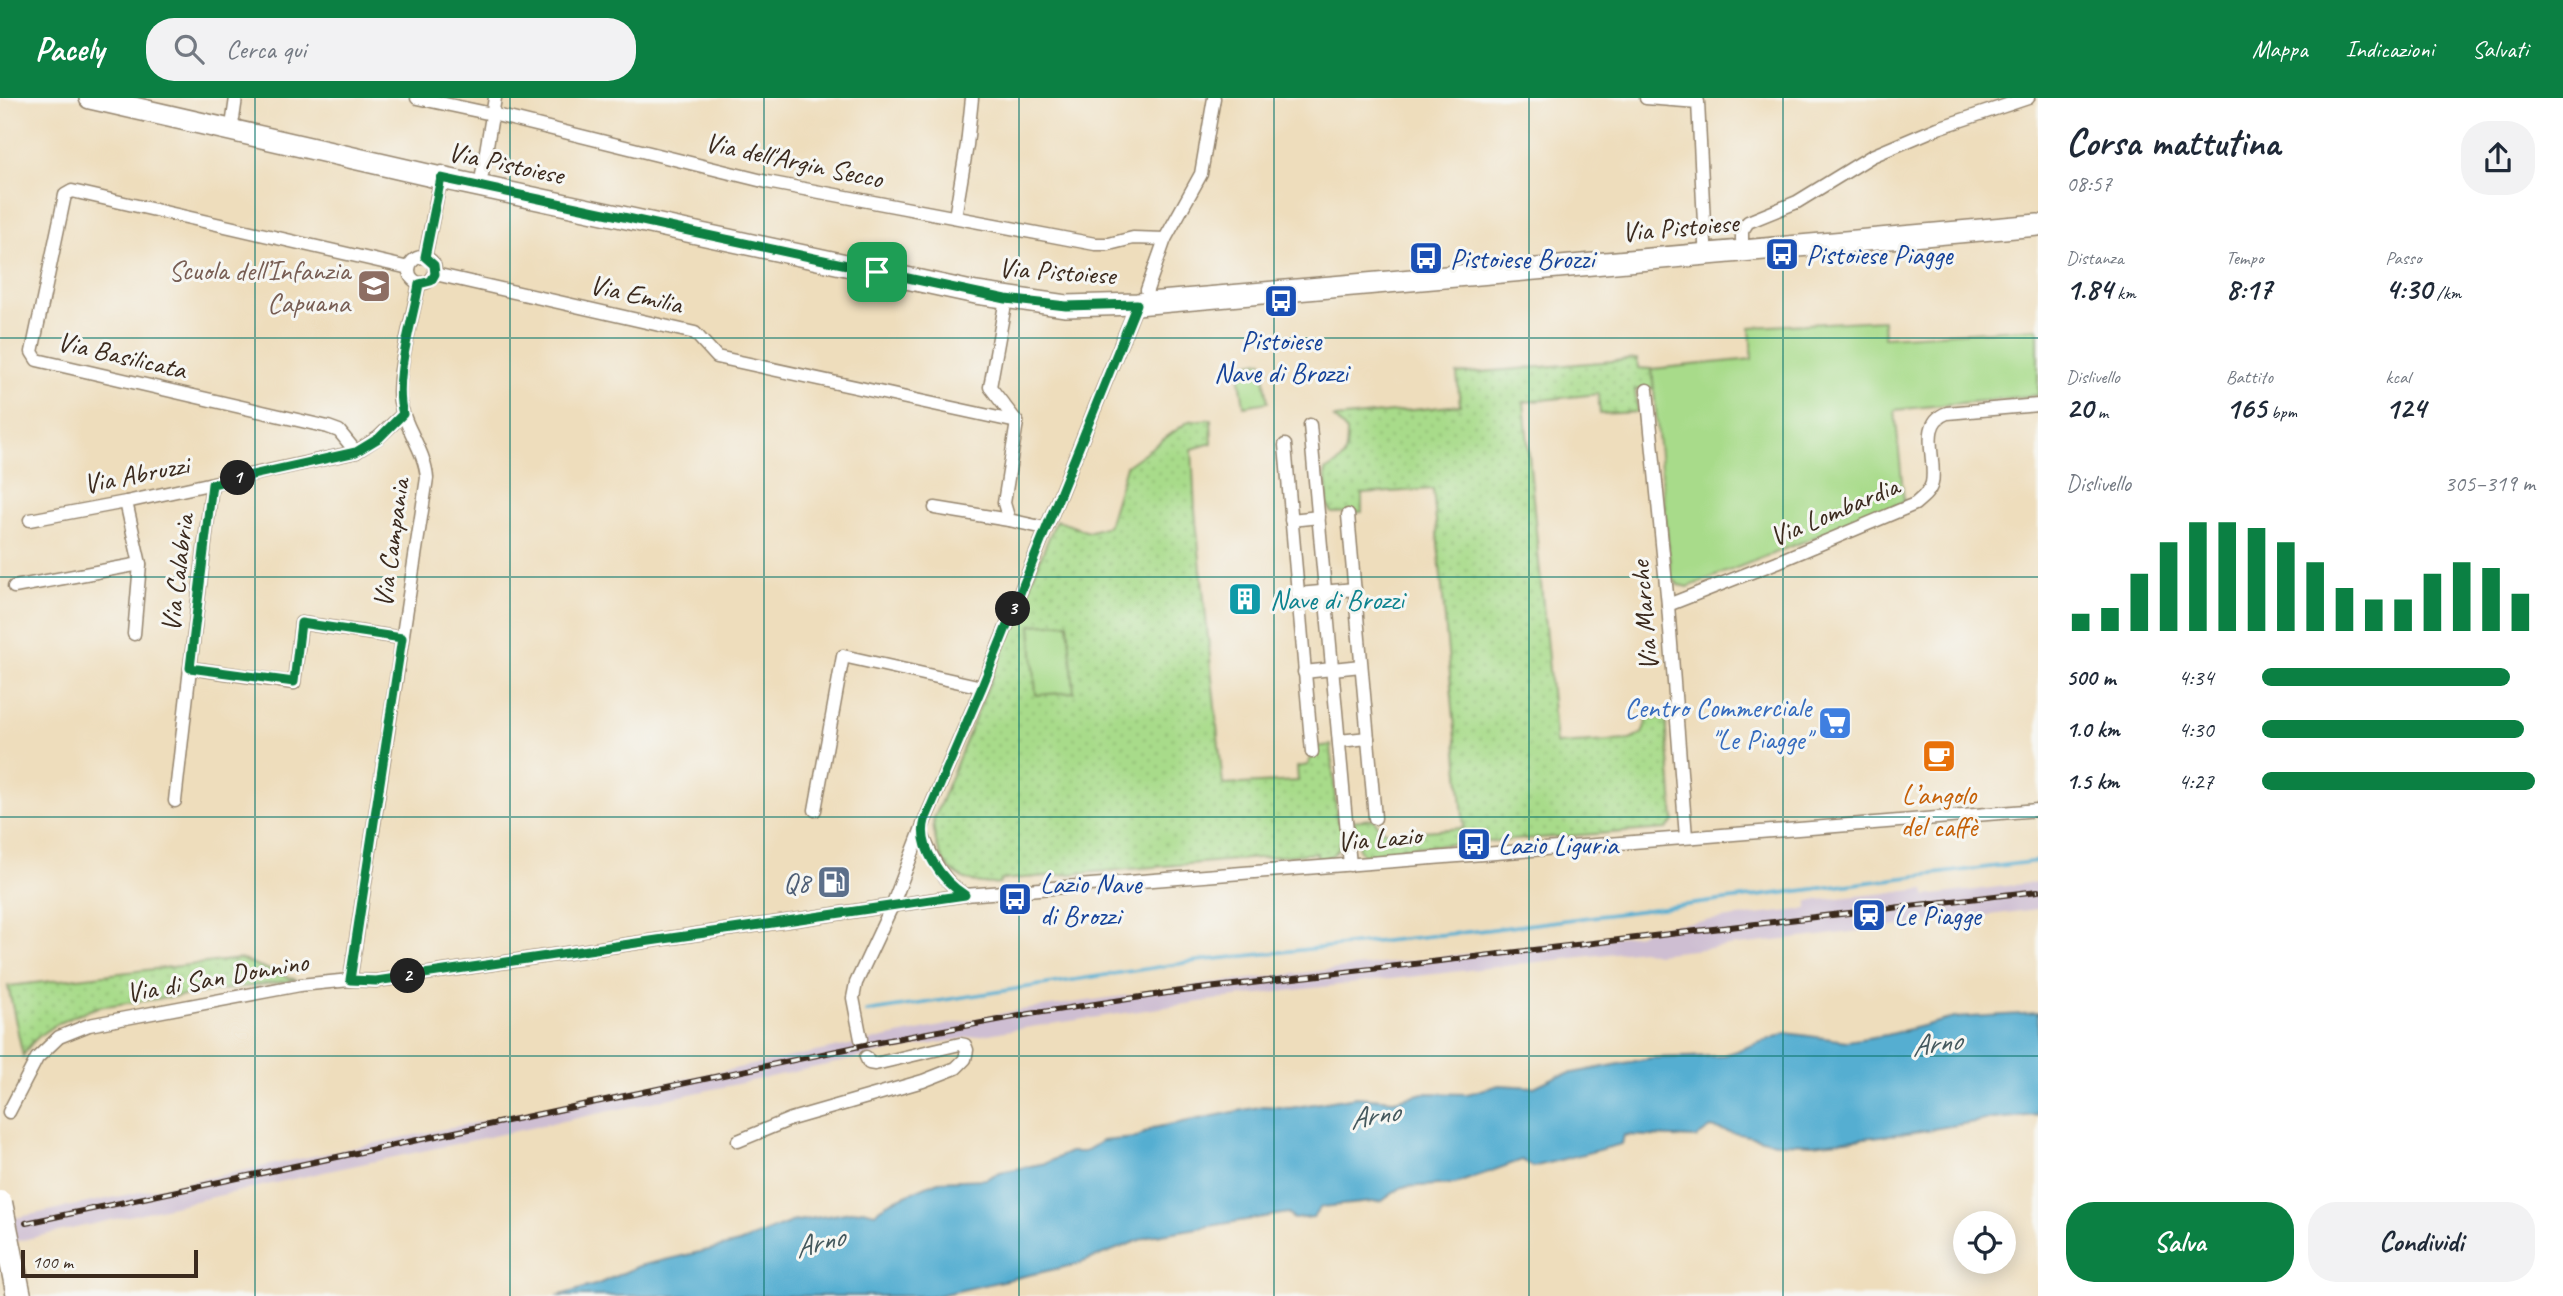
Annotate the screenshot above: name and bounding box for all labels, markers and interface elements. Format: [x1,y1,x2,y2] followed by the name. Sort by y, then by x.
[146,18,636,81] search box
[35,28,104,70] text: Pacely
[170,30,208,68] icon: search
[226,33,306,66] text: Cerca qui
[2252,34,2308,64] text: Mappa
[2346,34,2434,64] text: Indicazioni
[2472,34,2528,64] text: Salvati
[2066,119,2280,166] text: Corsa mattutina
[2461,121,2535,195] button: share
[702,124,888,196] street label: Via dell'Argin Secco
[445,134,569,193] street label: Via Pistoiese
[2066,169,2112,198] text: 08:57
[1620,204,1742,250] street label: Via Pistoiese
[1763,235,1801,273] bus stop icon: Pistoiese Piagge
[1806,237,1954,272] place label: Pistoiese Piagge
[1407,239,1445,277] bus stop icon: Pistoiese Brozzi
[1450,241,1598,276] place label: Pistoiese Brozzi
[847,242,907,302] pin
[2066,246,2124,270] text: Distanza
[2226,246,2263,270] text: Tempo
[2385,246,2421,270] text: Passo
[997,249,1119,293] street label: Via Pistoiese
[169,253,353,320] place label: Scuola dell’Infanzia Capuana
[858,253,896,291] icon: arrive
[586,266,687,322] street label: Via Emilia
[355,267,393,305] school or university icon: Scuola dell’Infanzia Capuana
[2066,270,2112,308] text: 1.84
[2226,270,2272,308] text: 8:17
[2385,270,2432,308] text: 4:30
[2112,281,2136,305] text: km
[2432,281,2461,305] text: /km
[1262,282,1300,320] bus stop icon: Pistoiese Nave di Brozzi
[54,323,191,387] street label: Via Basilicata
[1214,323,1352,390] place label: Pistoiese Nave di Brozzi
[2066,365,2120,389] text: Dislivello
[2226,365,2273,389] text: Battito
[2385,365,2410,389] text: kcal
[2066,389,2093,427] text: 20
[2226,389,2266,427] text: 165
[2385,389,2426,427] text: 124
[2093,400,2108,424] text: m
[2266,400,2297,424] text: bpm
[80,446,195,501] street label: Via Abruzzi
[220,460,256,496] pin: 1
[233,465,242,489] text: 1
[1764,467,1906,554] street label: Via Lombardia
[2066,469,2131,498] text: Dislivello
[2444,469,2535,498] text: 305–319 m
[365,474,418,610] street label: Via Campania
[152,510,202,634] street label: Via Calabria
[1622,558,1666,672] street label: Via Marche
[1226,580,1264,618] building icon: Nave di Brozzi
[1270,582,1408,617] place label: Nave di Brozzi
[996,592,1030,626] pin: 3
[1008,596,1017,620] text: 3
[2066,663,2115,692] text: 500 m
[2178,663,2214,692] text: 4:34
[1624,690,1816,757] place label: Centro Commerciale "Le Piagge"
[1816,704,1854,742] supermarket icon: Centro Commerciale "Le Piagge"
[2066,715,2120,744] text: 1.0 km
[2178,715,2214,744] text: 4:30
[1920,737,1958,775] cafe icon: L’angolo del caffè
[2066,767,2119,796] text: 1.5 km
[2178,767,2214,796] text: 4:27
[1901,777,1979,844] place label: L’angolo del caffè
[1335,817,1426,859] street label: Via Lazio
[1455,825,1493,863] bus stop icon: Lazio Liguria
[1498,827,1620,862] place label: Lazio Liguria
[815,863,853,901] fuel station icon: Q8
[783,865,812,900] place label: Q8
[1040,866,1143,933] place label: Lazio Nave di Brozzi
[996,880,1034,918] bus stop icon: Lazio Nave di Brozzi
[1850,896,1888,934] station icon: Le Piagge
[1894,898,1983,933] place label: Le Piagge
[123,943,313,1010] street label: Via di San Donnino
[390,958,426,994] pin: 2
[403,963,412,987] text: 2
[1909,1020,1968,1065] water label: Arno
[1346,1091,1406,1138] water label: Arno
[2066,1202,2294,1282] button: Salva
[2308,1202,2535,1282] button: Condividi
[1953,1211,2016,1274] map controls
[1953,1211,2016,1274] button: locate
[790,1216,852,1267] water label: Arno
[21,1247,198,1279] scale bar
[32,1250,73,1274] text: 100 m

